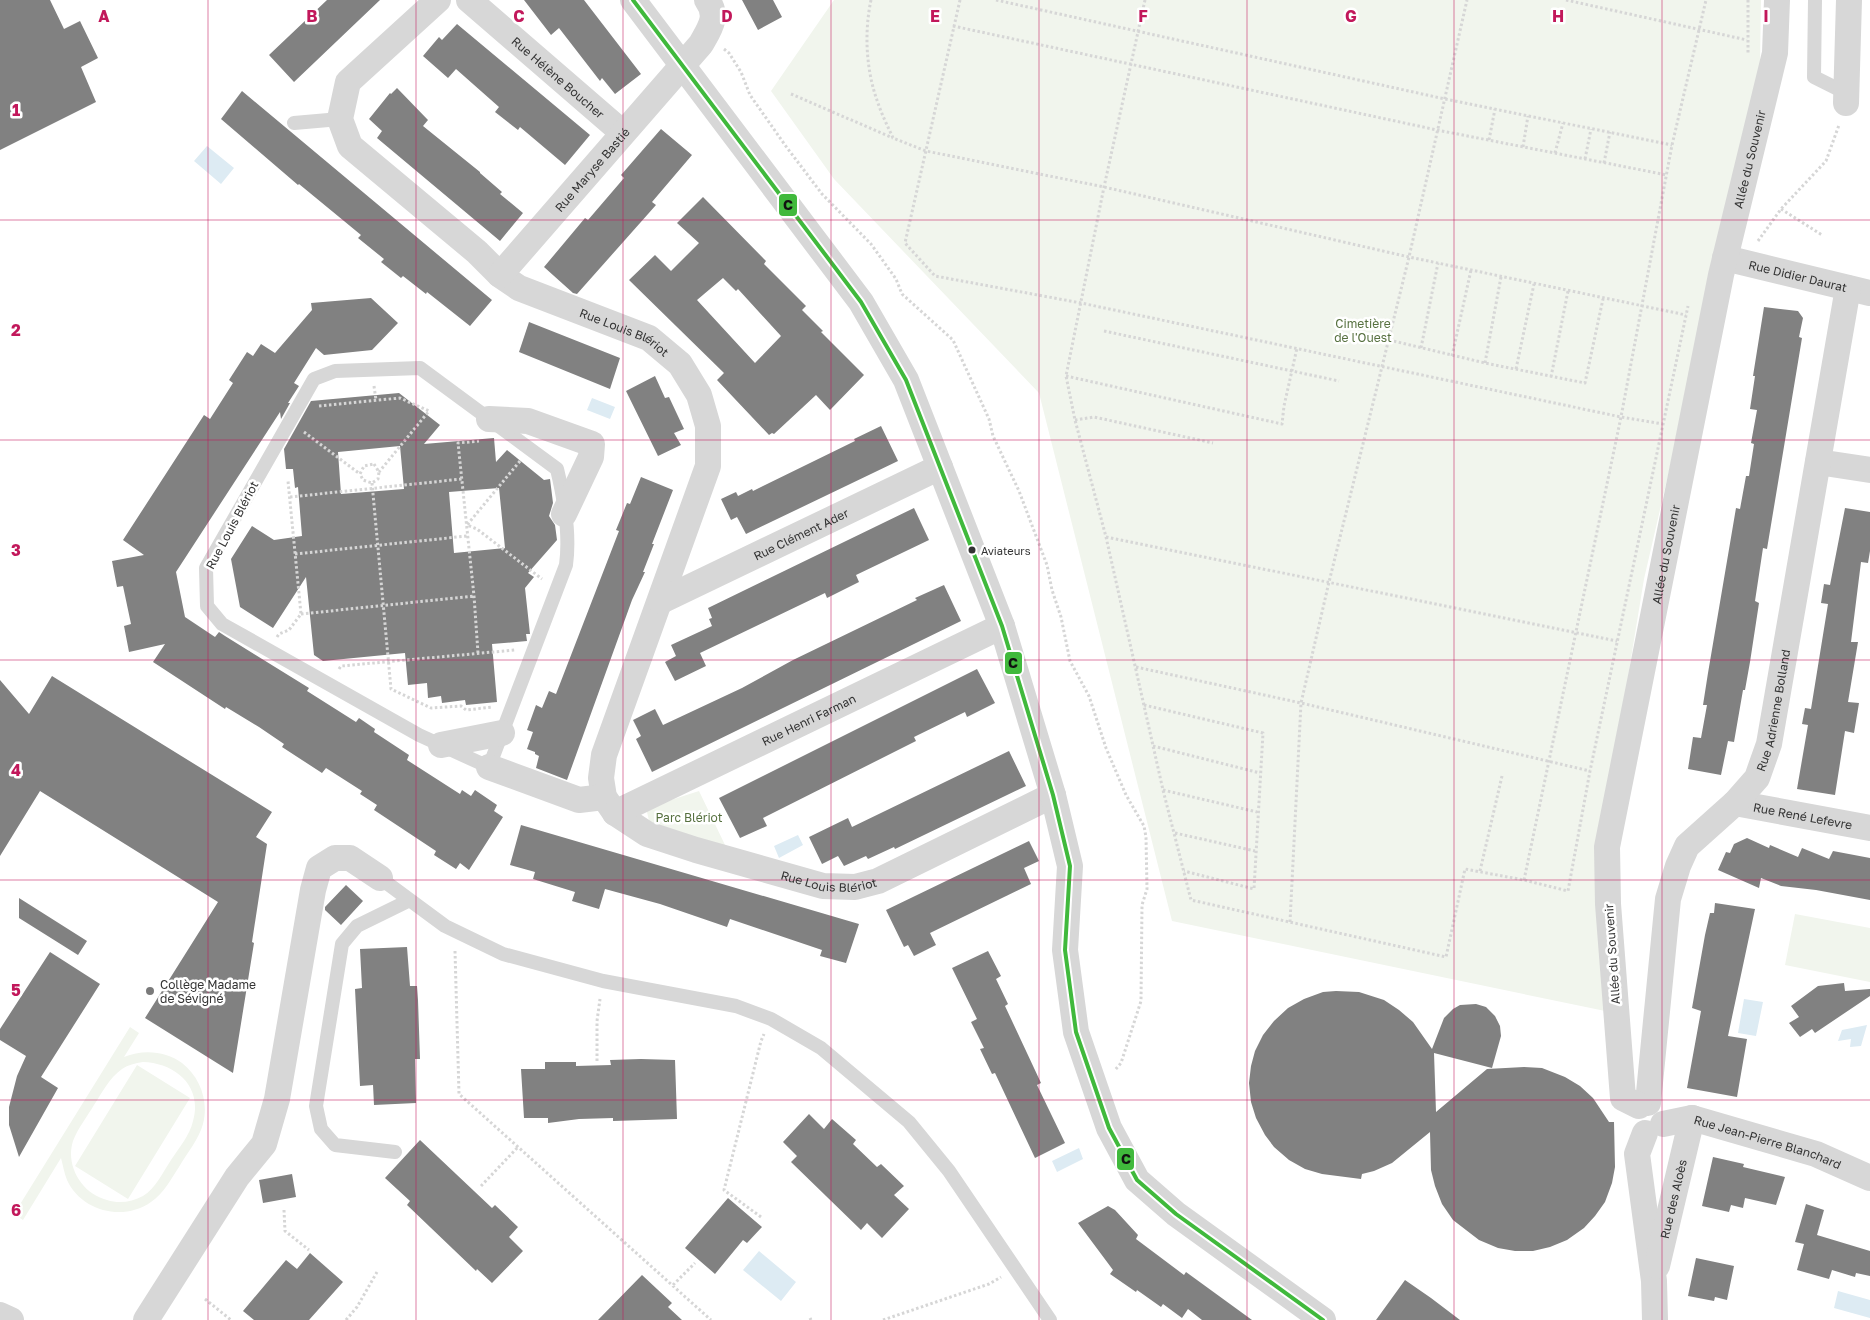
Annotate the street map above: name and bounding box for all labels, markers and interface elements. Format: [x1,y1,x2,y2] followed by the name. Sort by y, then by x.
[98,6,110,26] text: A
[306,6,318,26] text: B
[513,6,525,26] text: C
[721,6,733,26] text: D
[930,6,940,26] text: E
[1138,6,1148,26] text: F
[1345,6,1357,26] text: G
[1552,6,1564,26] text: H
[1763,6,1769,26] text: I
[509,33,608,121] street label: Rue Hélène Boucher
[12,100,20,120] text: 1
[1730,108,1768,210] street label: Allée du Souvenir
[551,124,633,215] street label: Rue Maryse Bastié
[778,193,798,217] line badge: C
[783,196,793,213] text: C
[1747,257,1849,295] street label: Rue Didier Daurat
[578,305,672,359] street label: Rue Louis Blériot
[1334,316,1392,345] park label: Cimetière de l'Ouest
[11,320,21,340] text: 2
[202,478,262,572] street label: Rue Louis Blériot
[1648,503,1683,605] street label: Allée du Souvenir
[751,505,851,563] street label: Rue Clément Ader
[11,540,21,560] text: 3
[981,544,1031,557] place label: Aviateurs
[967,545,977,555] marker: Aviateurs
[1752,648,1793,773] street label: Rue Adrienne Bolland
[1004,651,1023,675] line badge: C
[1008,654,1018,671] text: C
[759,690,858,749] street label: Rue Henri Farman
[11,760,21,780] text: 4
[1752,799,1854,832] street label: Rue René Lefevre
[655,810,723,825] park label: Parc Blériot
[779,867,879,895] street label: Rue Louis Blériot
[1601,903,1623,1005] street label: Allée du Souvenir
[160,977,256,1006] place label: Collège Madame de Sévigné
[11,980,21,1000] text: 5
[144,985,156,997] marker: Collège Madame de Sévigné
[1692,1112,1844,1172] street label: Rue Jean-Pierre Blanchard
[1116,1147,1135,1171] line badge: C
[1121,1150,1131,1167] text: C
[1656,1158,1690,1240] street label: Rue des Aloès
[11,1200,21,1220] text: 6

